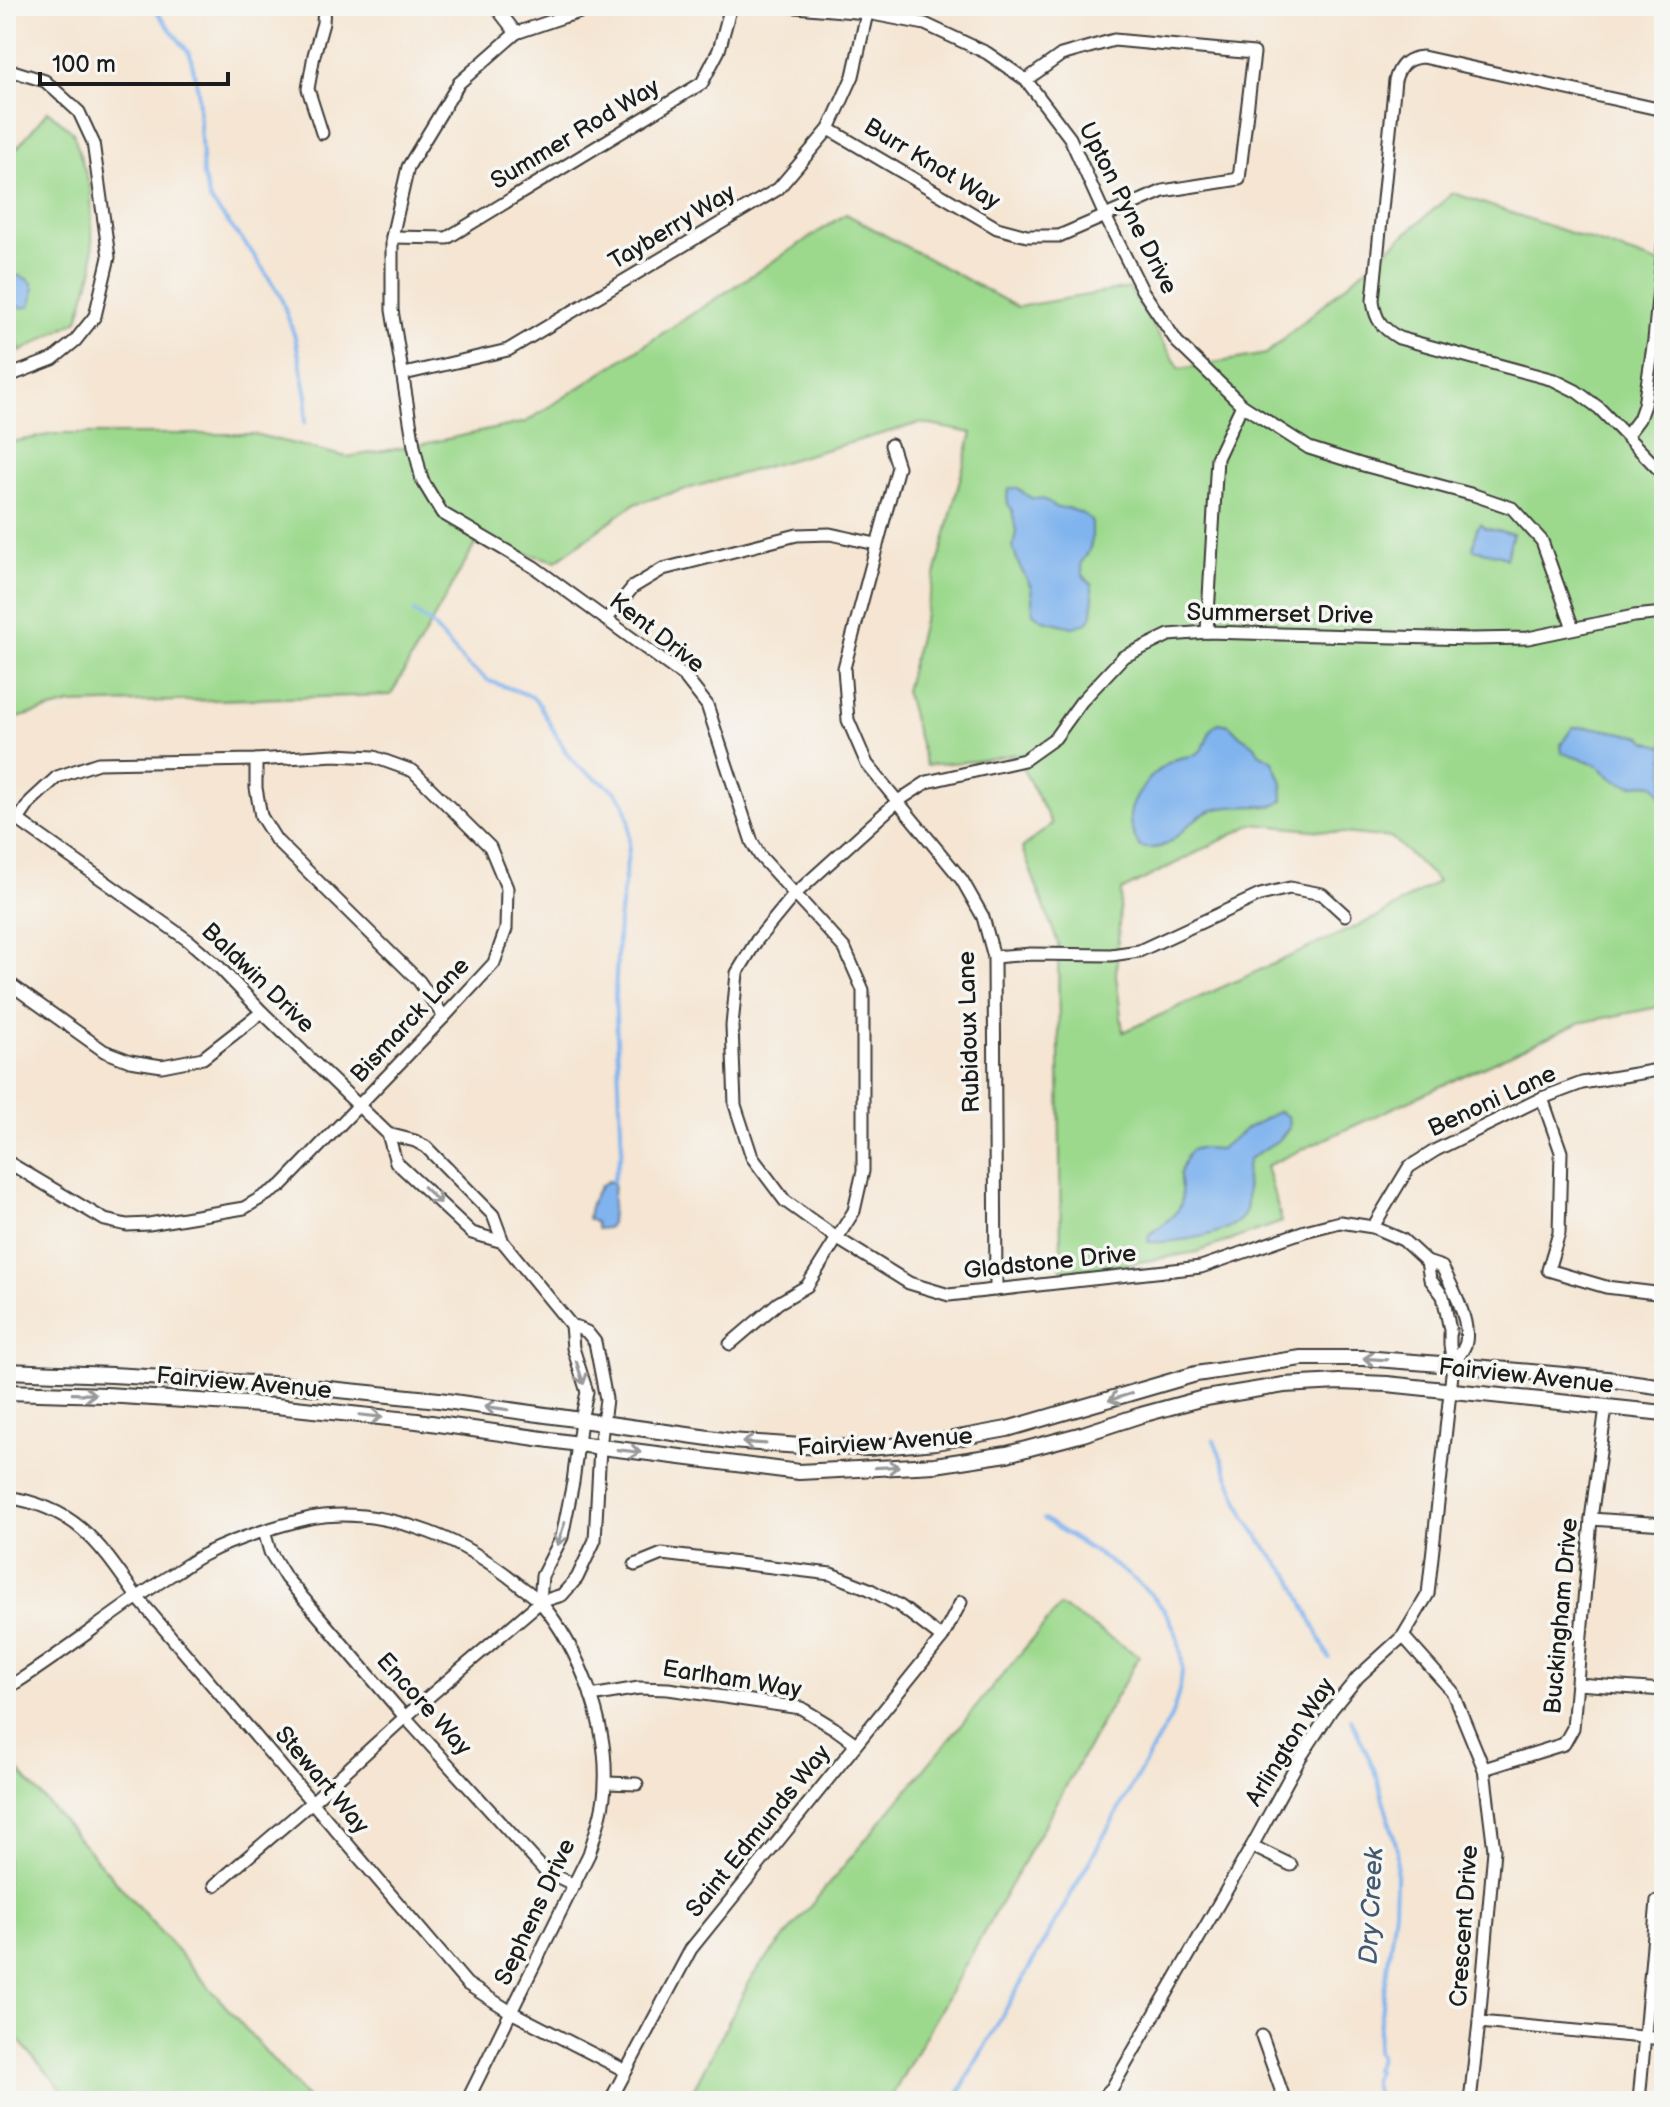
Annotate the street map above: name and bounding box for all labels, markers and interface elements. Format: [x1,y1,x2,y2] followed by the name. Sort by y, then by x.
[40,36,228,86] scale bar
[52,50,116,79] text: 100 m
[485,72,665,196] street label: Summer Rod Way
[859,112,1006,216] street label: Burr Knot Way
[1072,117,1184,299] street label: Upton Pyne Drive
[604,178,741,276] street label: Tayberry Way
[603,587,711,679] street label: Kent Drive
[1186,598,1374,630] street label: Summerset Drive
[195,917,321,1039] street label: Baldwin Drive
[952,950,986,1114] street label: Rubidoux Lane
[344,951,476,1089] street label: Bismarck Lane
[1423,1059,1561,1143] street label: Benoni Lane
[422,1186,442,1205] one-way arrow
[962,1239,1138,1285] street label: Gladstone Drive
[1362,1351,1389,1366] one-way arrow
[1437,1352,1615,1400] street label: Fairview Avenue
[574,1360,589,1385] one-way arrow
[155,1361,333,1405] street label: Fairview Avenue
[70,1387,97,1402] one-way arrow
[1107,1390,1133,1405] one-way arrow
[484,1400,510,1415] one-way arrow
[358,1409,383,1424] one-way arrow
[796,1421,974,1463] street label: Fairview Avenue
[741,1435,768,1450] one-way arrow
[615,1443,642,1458] one-way arrow
[873,1460,900,1475] one-way arrow
[1538,1517,1584,1715] street label: Buckingham Drive
[553,1520,568,1546] one-way arrow
[370,1646,478,1762] street label: Encore Way
[660,1654,804,1704] street label: Earlham Way
[1239,1672,1341,1812] street label: Arlington Way
[269,1720,376,1840] street label: Stewart Way
[680,1739,837,1923] street label: Saint Edmunds Way
[488,1834,582,1990] street label: Sephens Drive
[1444,1844,1484,2008] street label: Crescent Drive
[1353,1846,1391,1965] water label: Dry Creek

